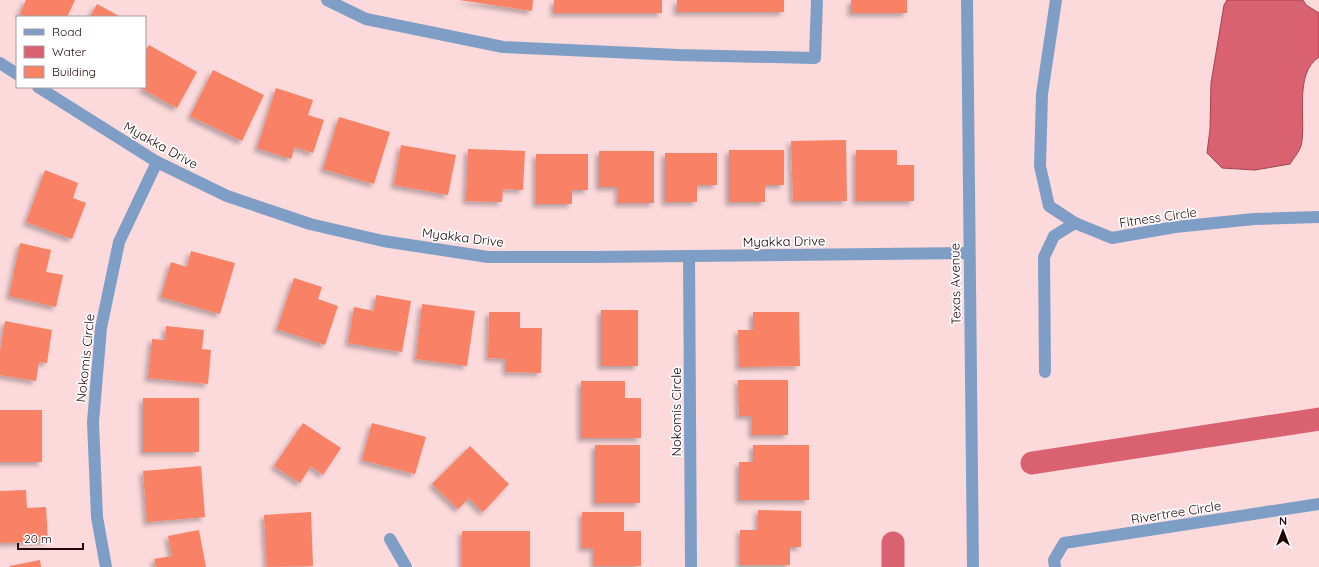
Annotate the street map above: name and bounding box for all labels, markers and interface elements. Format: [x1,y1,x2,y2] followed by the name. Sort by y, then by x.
[16,16,146,88] legend
[52,24,82,39] text: Road
[52,44,87,59] text: Water
[52,64,96,79] text: Building
[121,118,201,172] street label: Myakka Drive
[1118,204,1198,230] street label: Fitness Circle
[421,224,505,250] street label: Myakka Drive
[743,232,825,250] street label: Myakka Drive
[946,243,964,325] street label: Texas Avenue
[72,313,98,403] street label: Nokomis Circle
[668,367,684,457] street label: Nokomis Circle
[1130,497,1222,527] street label: Rivertree Circle
[1263,511,1303,551] north arrow
[1279,514,1287,528] text: N
[18,525,83,551] scale bar
[24,531,52,546] text: 20 m

